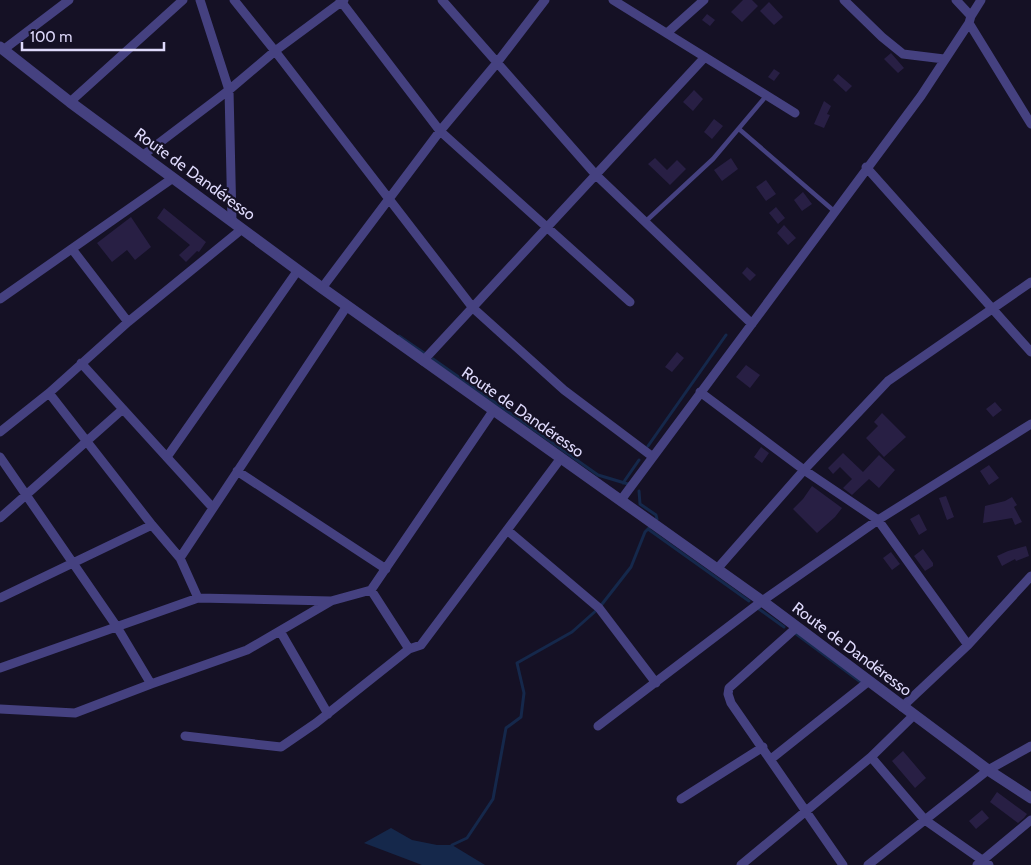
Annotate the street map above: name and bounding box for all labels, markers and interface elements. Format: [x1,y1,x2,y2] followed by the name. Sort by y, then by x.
[22,20,165,52] scale bar
[30,28,72,46] text: 100 m
[131,124,259,224] street label: Route de Dandéresso
[458,363,588,461] street label: Route de Dandéresso
[789,598,916,700] street label: Route de Dandéresso

